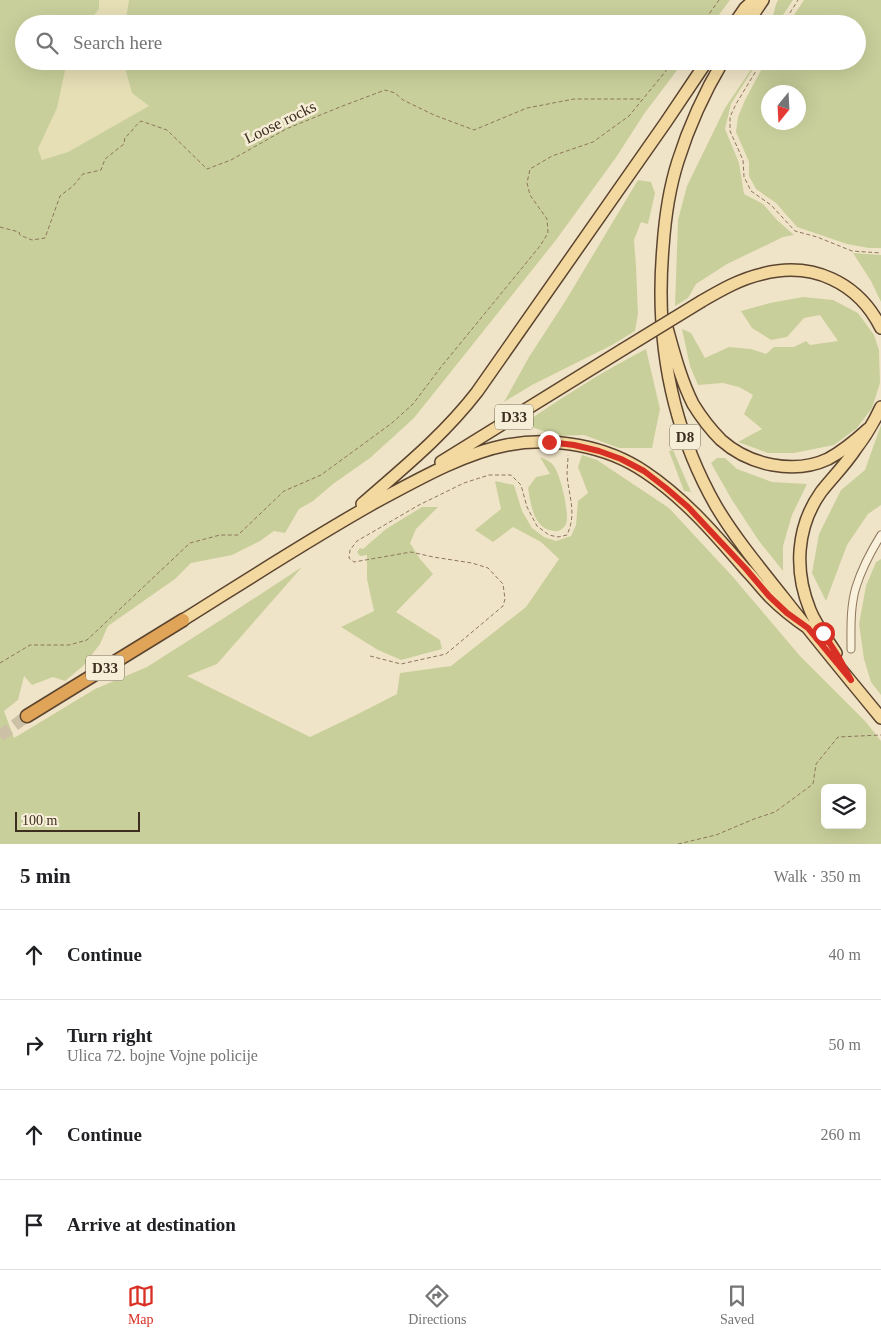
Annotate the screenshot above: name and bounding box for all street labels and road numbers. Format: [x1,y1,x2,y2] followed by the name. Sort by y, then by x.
[241,97,319,147] street label: Loose rocks
[495,404,533,430] road number: D33
[670,424,700,450] road number: D8
[86,656,124,680] road number: D33

